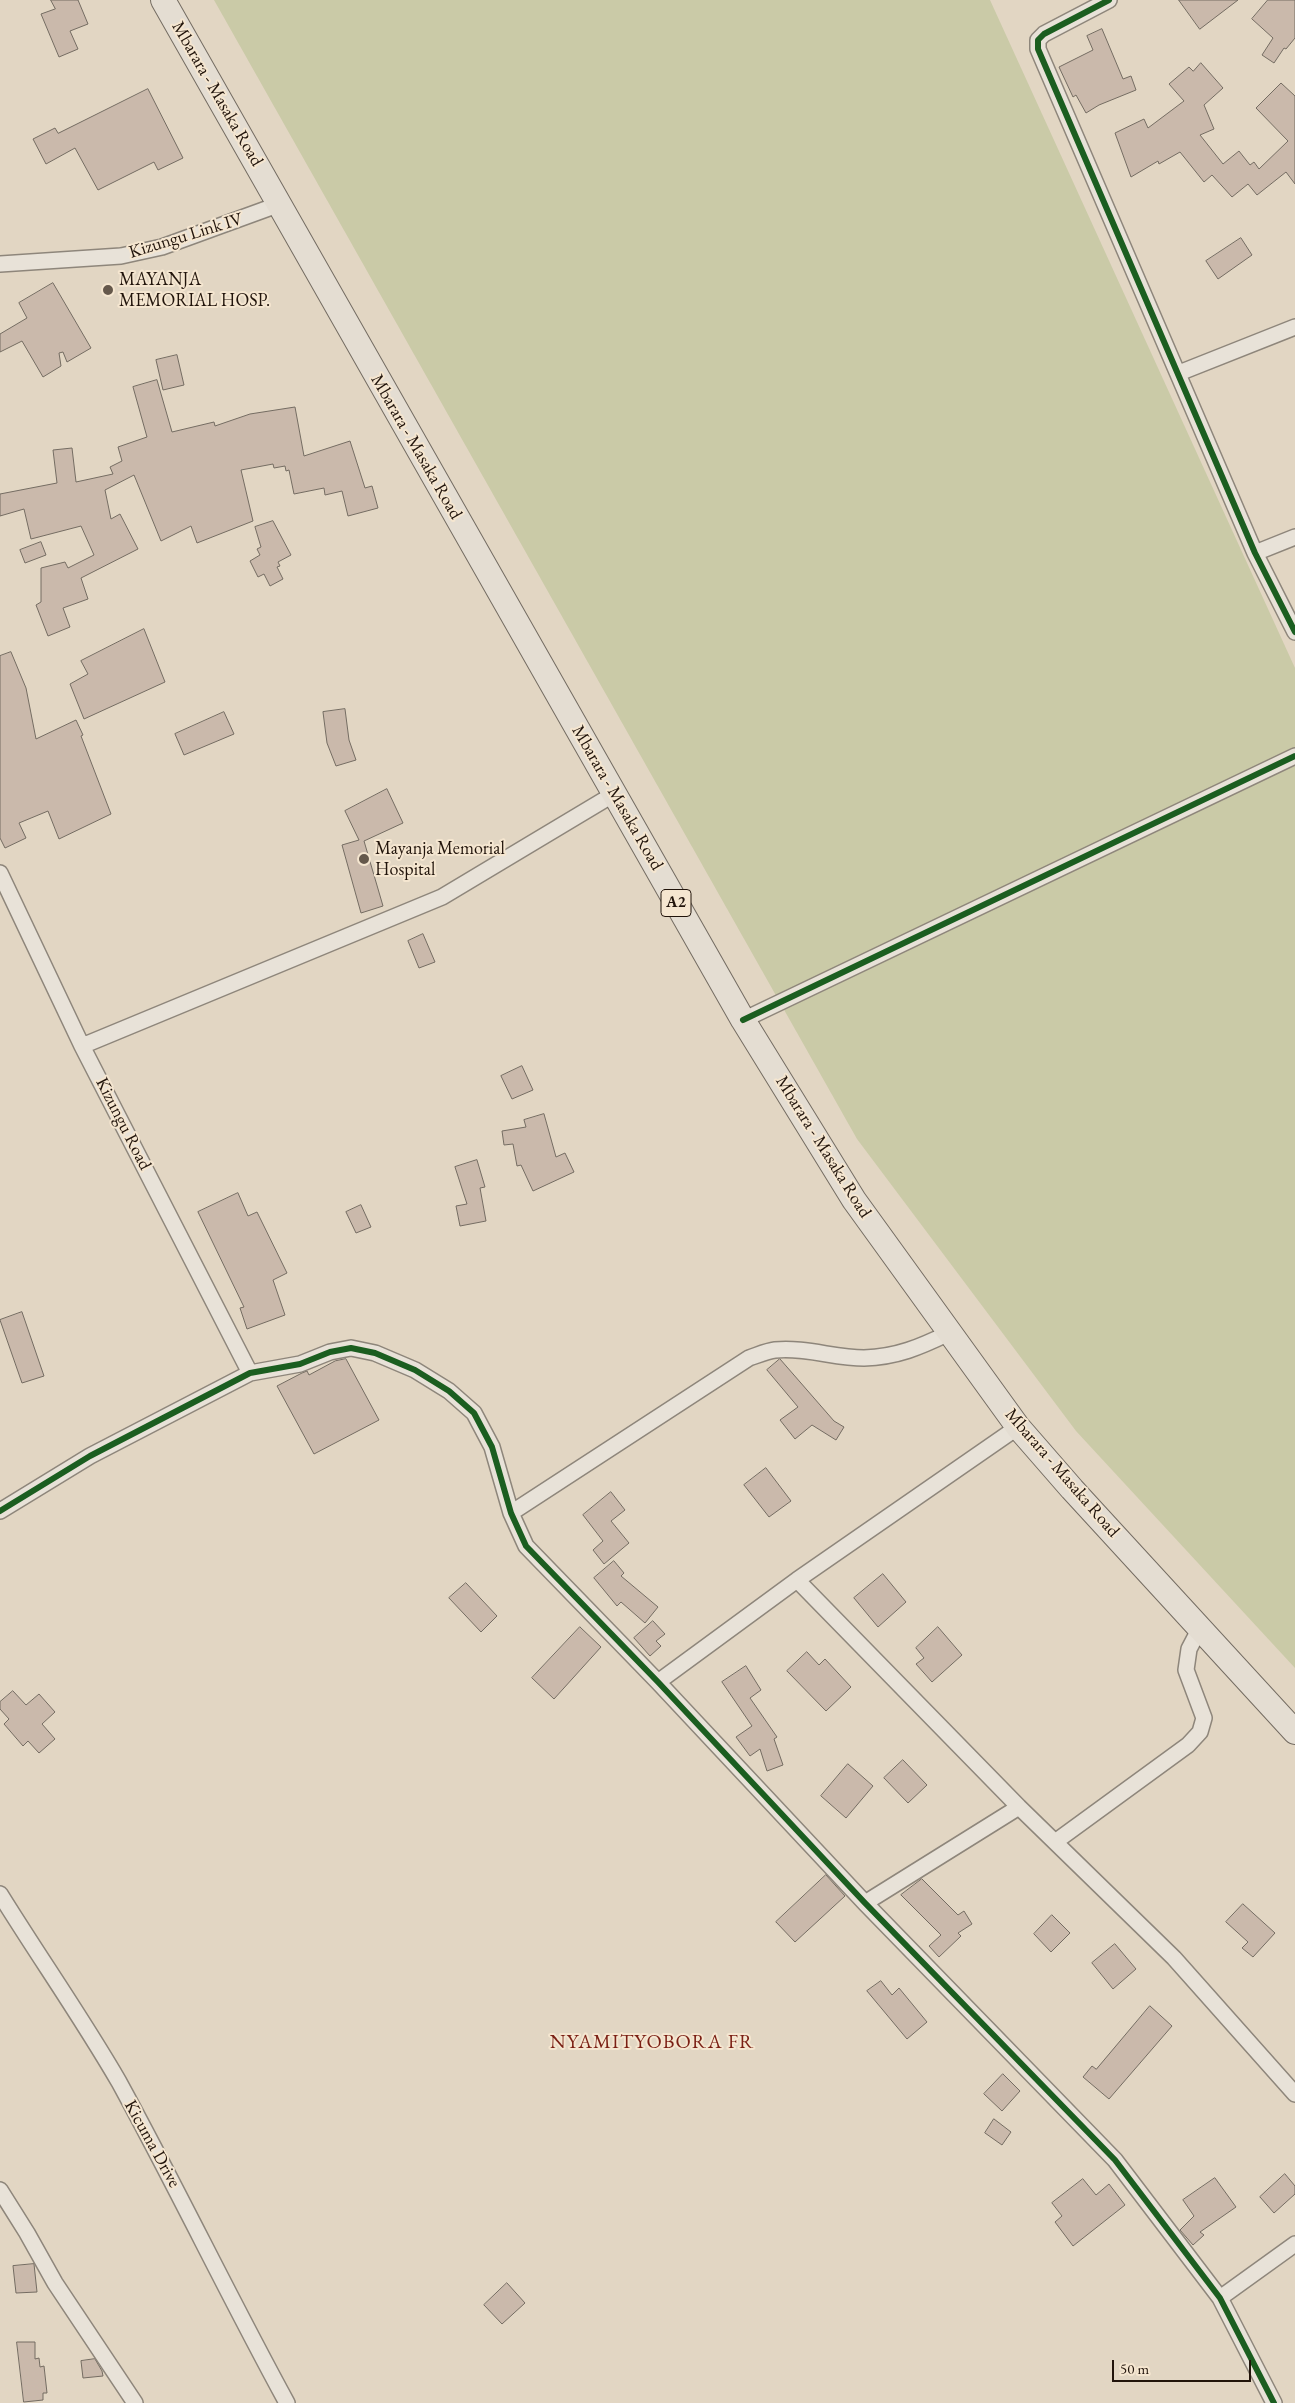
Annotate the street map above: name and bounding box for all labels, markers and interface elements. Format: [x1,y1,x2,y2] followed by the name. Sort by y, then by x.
[167,18,267,170] street label: Mbarara - Masaka Road
[126,208,246,264] street label: Kizungu Link IV
[119,269,270,312] place label: MAYANJA MEMORIAL HOSP.
[101,283,115,297] marker: MAYANJA MEMORIAL HOSP.
[366,371,466,523] street label: Mbarara - Masaka Road
[567,722,667,874] street label: Mbarara - Masaka Road
[375,838,505,881] place label: Mayanja Memorial Hospital
[357,852,371,866] marker: Mayanja Memorial Hospital
[661,890,691,916] road number: A2
[770,1072,876,1222] street label: Mbarara - Masaka Road
[90,1074,156,1174] street label: Kizungu Road
[1000,1404,1124,1542] street label: Mbarara - Masaka Road
[548,2031,756,2055] district label: NYAMITYOBORA FR
[119,2096,185,2192] street label: Kicuma Drive
[1115,2350,1254,2382] scale bar
[1120,2359,1149,2378] text: 50 m

